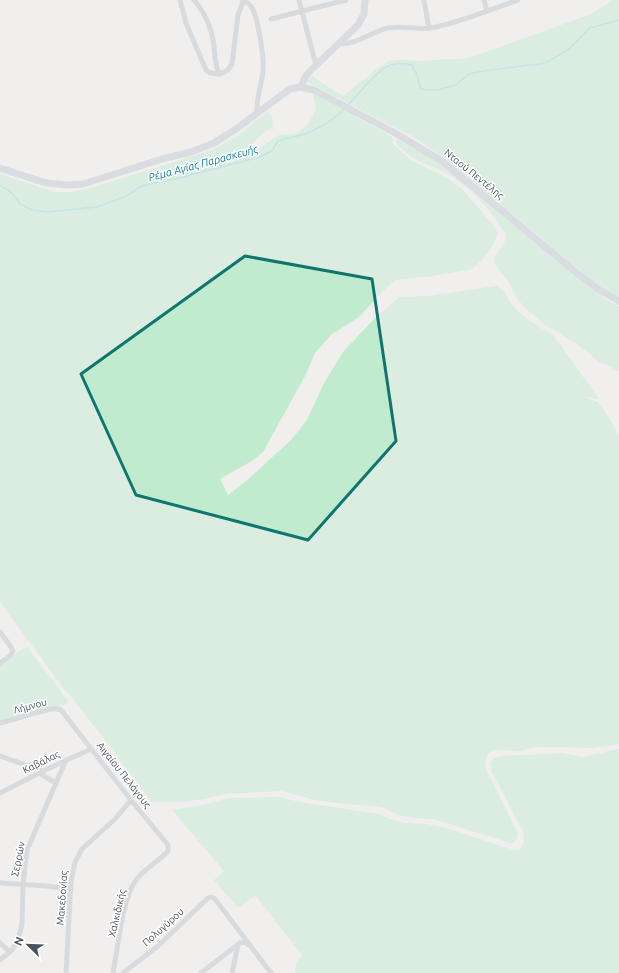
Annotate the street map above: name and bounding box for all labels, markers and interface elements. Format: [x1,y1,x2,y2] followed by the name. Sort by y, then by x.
[147,142,261,184] water label: Ρέμα Αγίας Παρασκευής
[442,147,506,202] street label: Νταού Πεντέλης
[12,696,48,716] street label: Λήμνου
[95,740,153,810] street label: Αιγαίου Πελάγους
[21,748,62,776] street label: Καβάλας
[9,840,27,878] street label: Σερρών
[55,870,69,926] street label: Μακεδονίας
[106,888,128,938] street label: Χαλκιδικής
[140,906,186,948] street label: Πολυγύρου
[8,925,48,965] north arrow
[12,935,26,947] text: N

